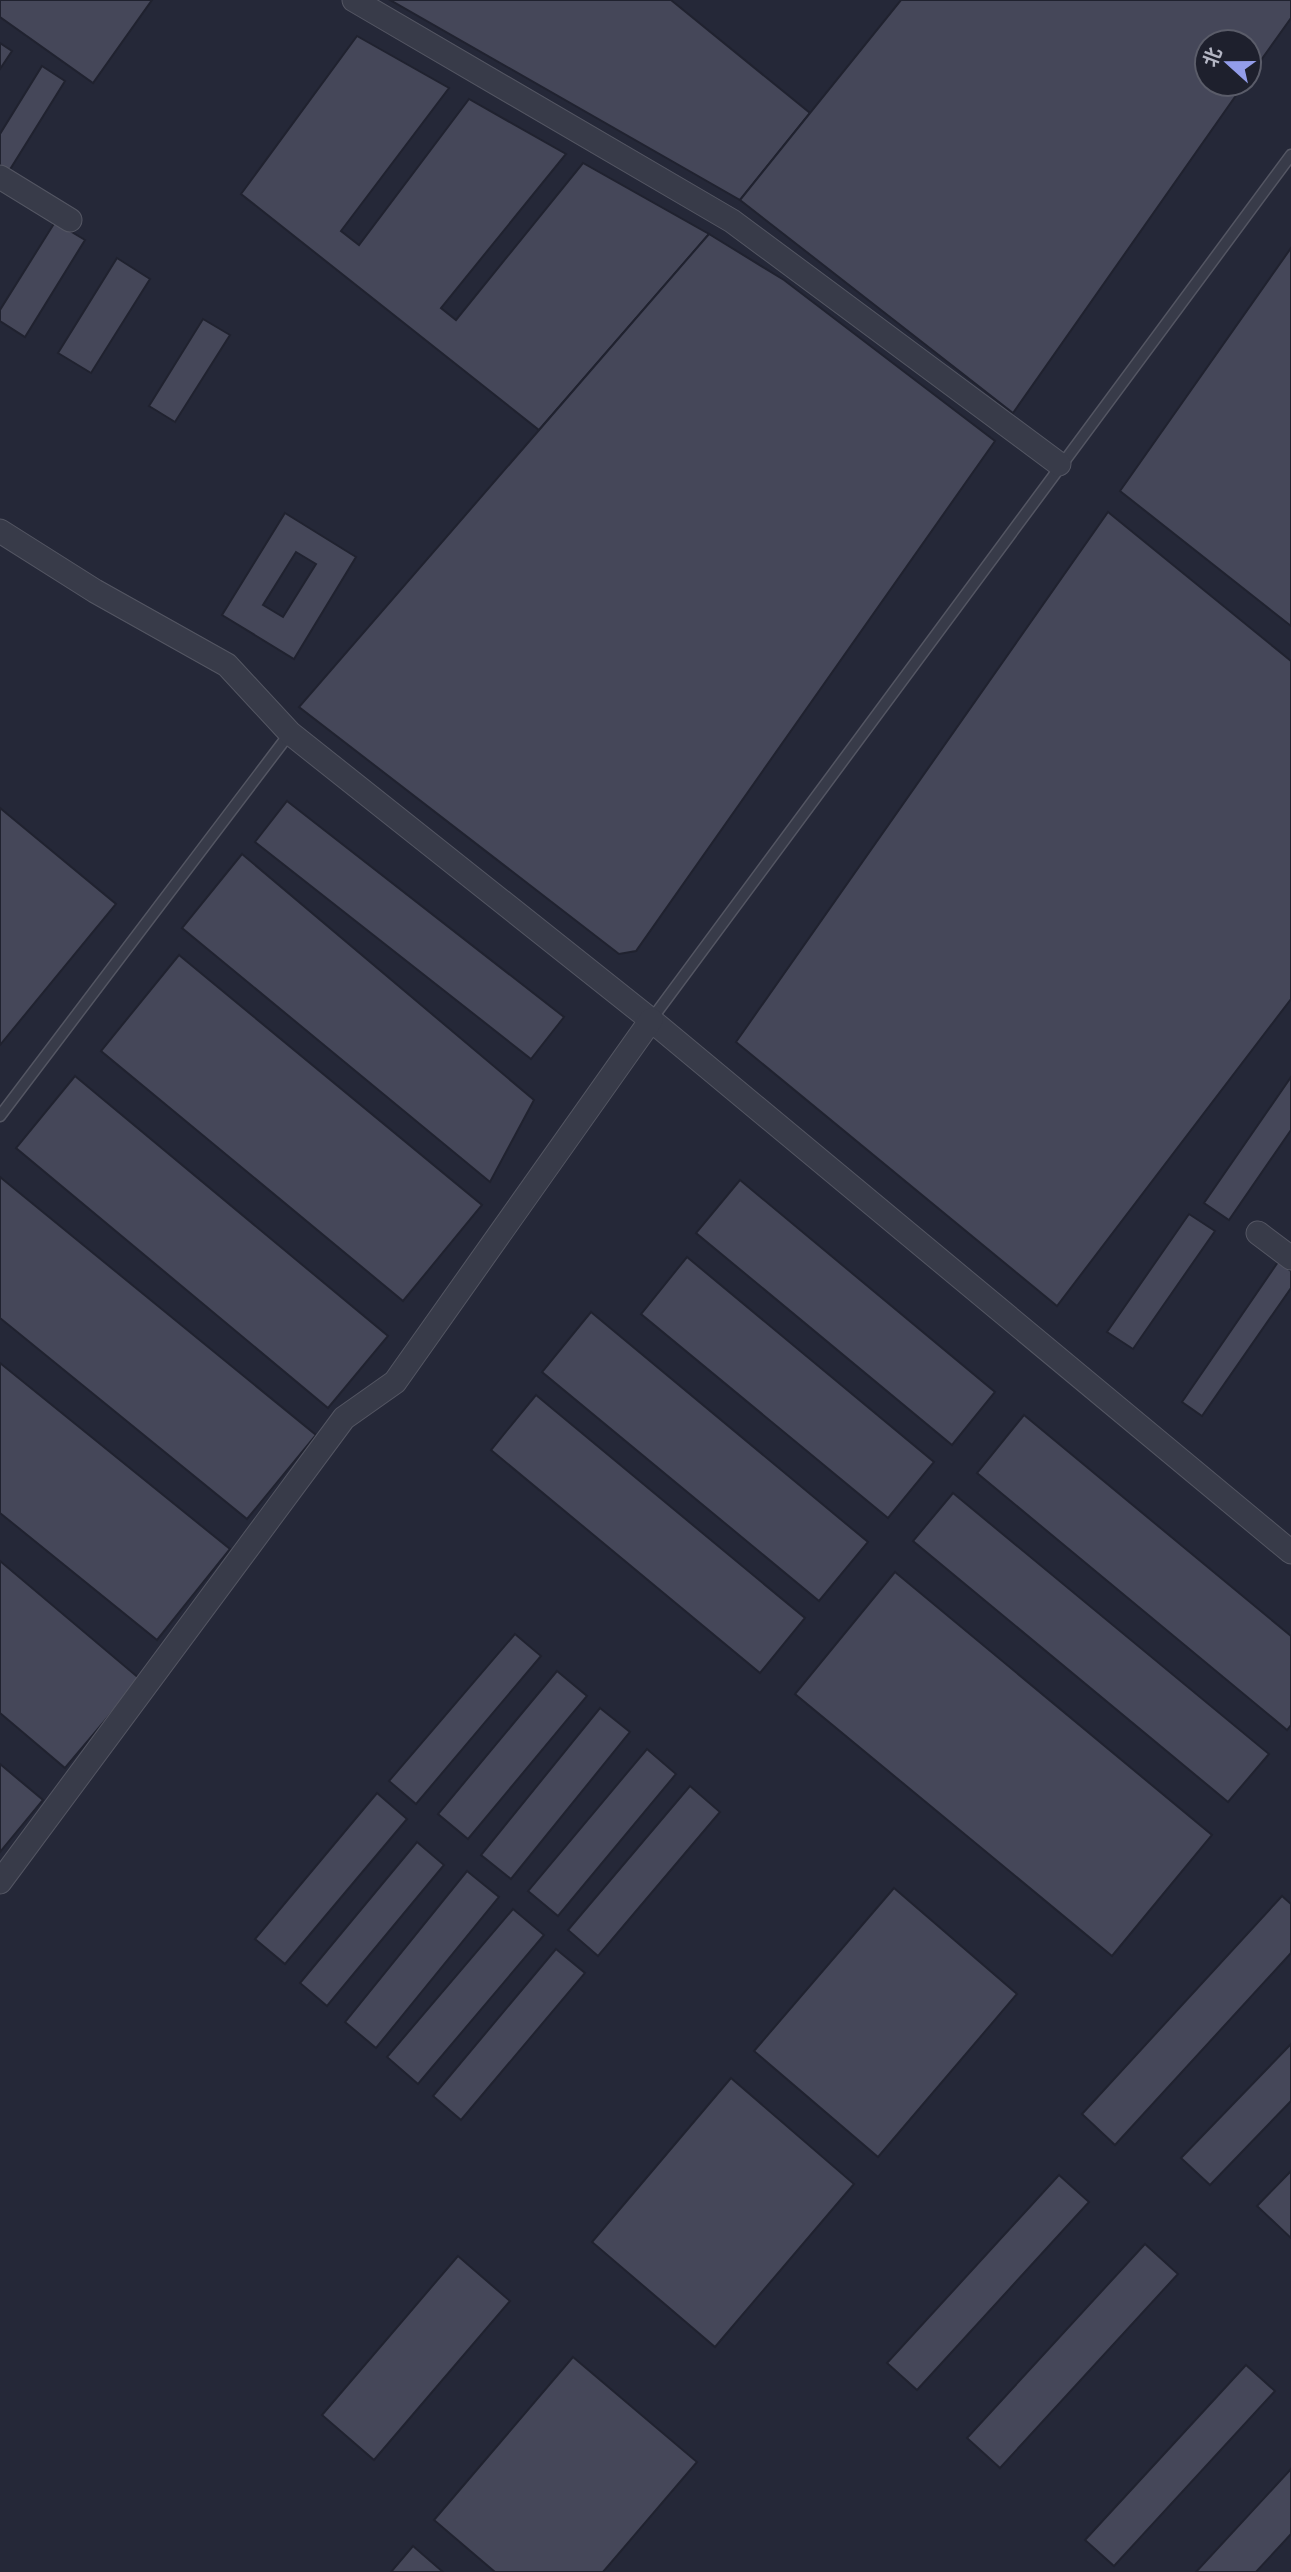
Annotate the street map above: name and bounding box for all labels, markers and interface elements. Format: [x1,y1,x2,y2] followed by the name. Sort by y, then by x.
[1193,28,1263,98] north arrow
[1198,44,1226,70] text: 北

